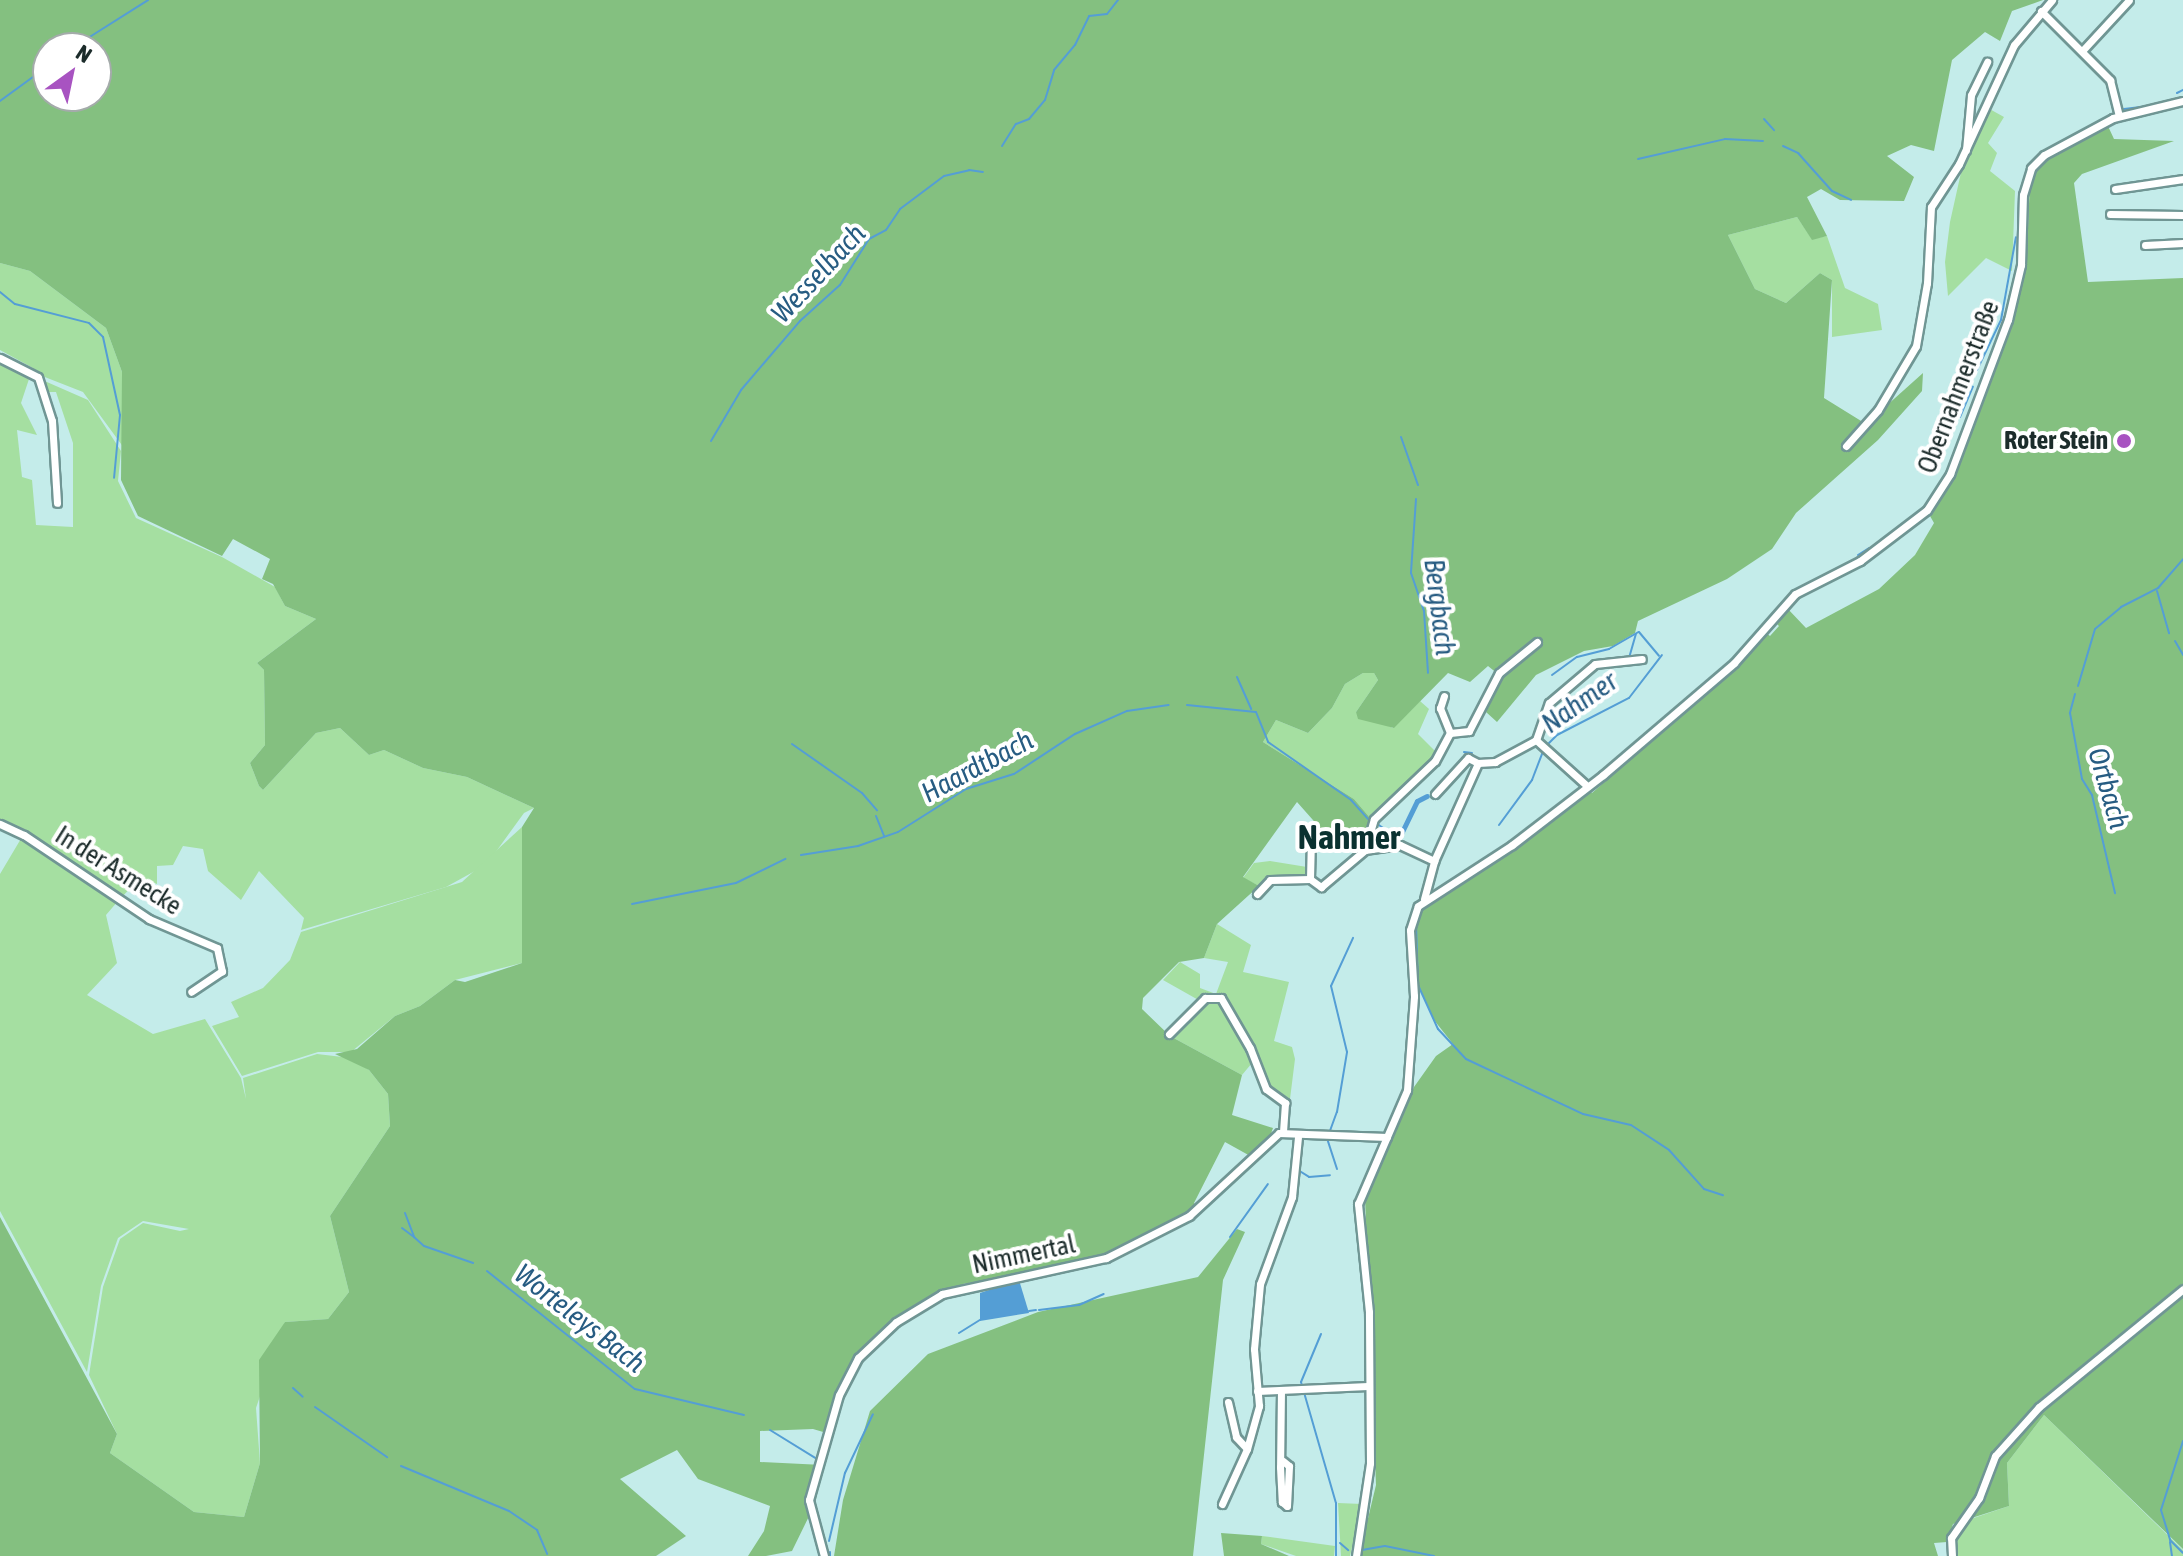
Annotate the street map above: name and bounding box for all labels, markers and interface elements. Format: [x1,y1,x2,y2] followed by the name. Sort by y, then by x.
[32,32,112,112] north arrow
[71,39,97,68] text: N
[764,217,872,329] water label: Wesselbach
[1912,296,2006,478] street label: Obernahmerstraße
[2004,425,2108,457] place label: Roter Stein
[2115,432,2133,450] marker: Roter Stein
[1417,557,1463,657] water label: Bergbach
[1535,664,1623,740] water label: Nahmer
[916,723,1038,809] water label: Haardtbach
[2081,744,2137,832] water label: Ortbach
[1298,817,1400,857] district label: Nahmer
[49,820,187,922] street label: In der Asmecke
[970,1229,1078,1281] street label: Nimmertal
[508,1257,652,1379] water label: Worteleys Bach

